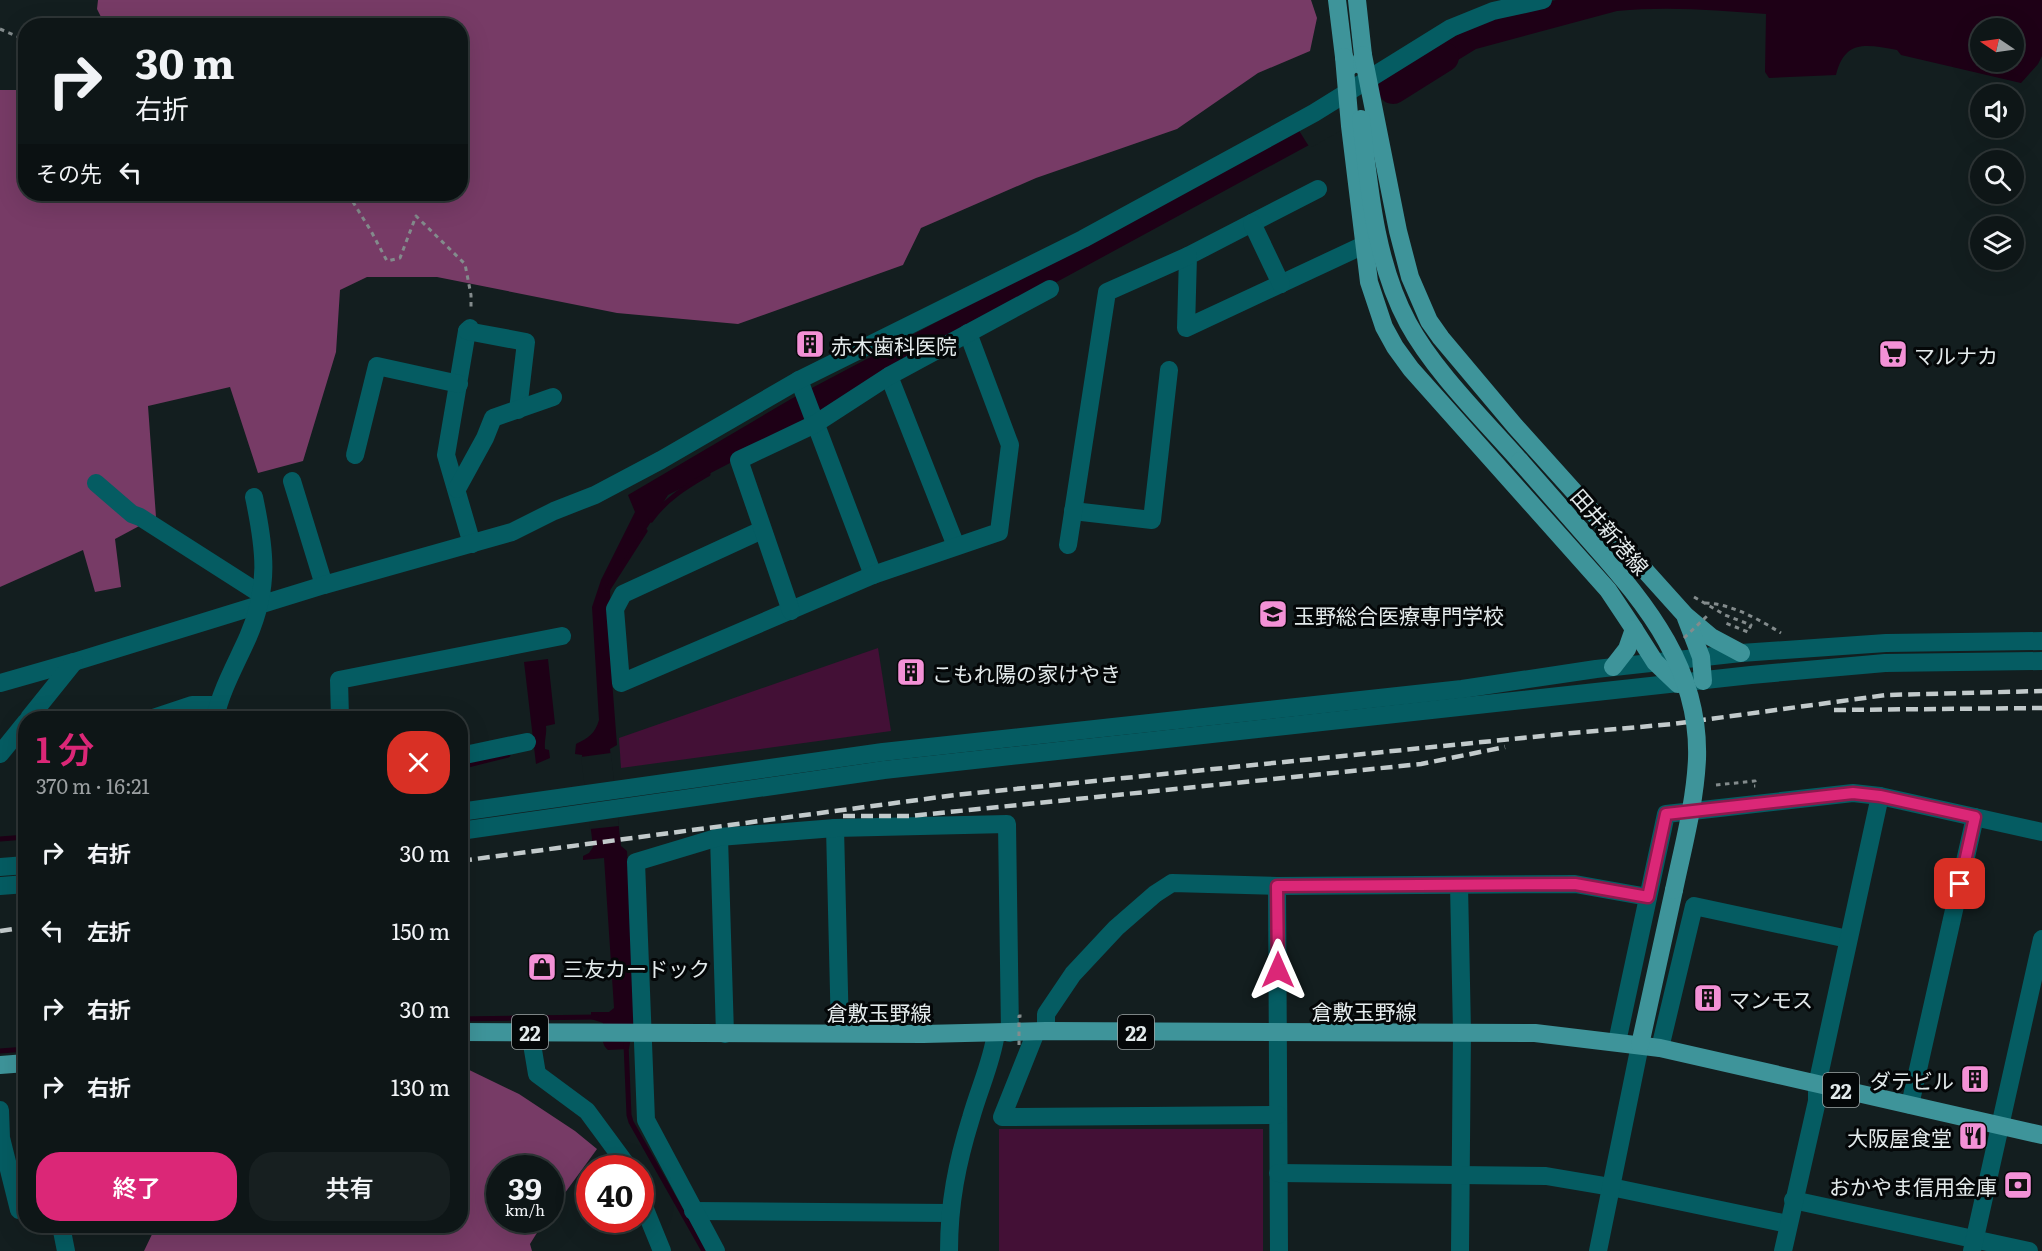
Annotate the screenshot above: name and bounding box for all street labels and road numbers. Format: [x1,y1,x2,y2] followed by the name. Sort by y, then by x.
[1565,481,1657,581] street label: 田井新港線
[1312,995,1417,1026] street label: 倉敷玉野線
[827,996,932,1027] street label: 倉敷玉野線
[512,1015,548,1049] road number: 22
[1118,1015,1154,1049] road number: 22
[1823,1073,1859,1107] road number: 22

